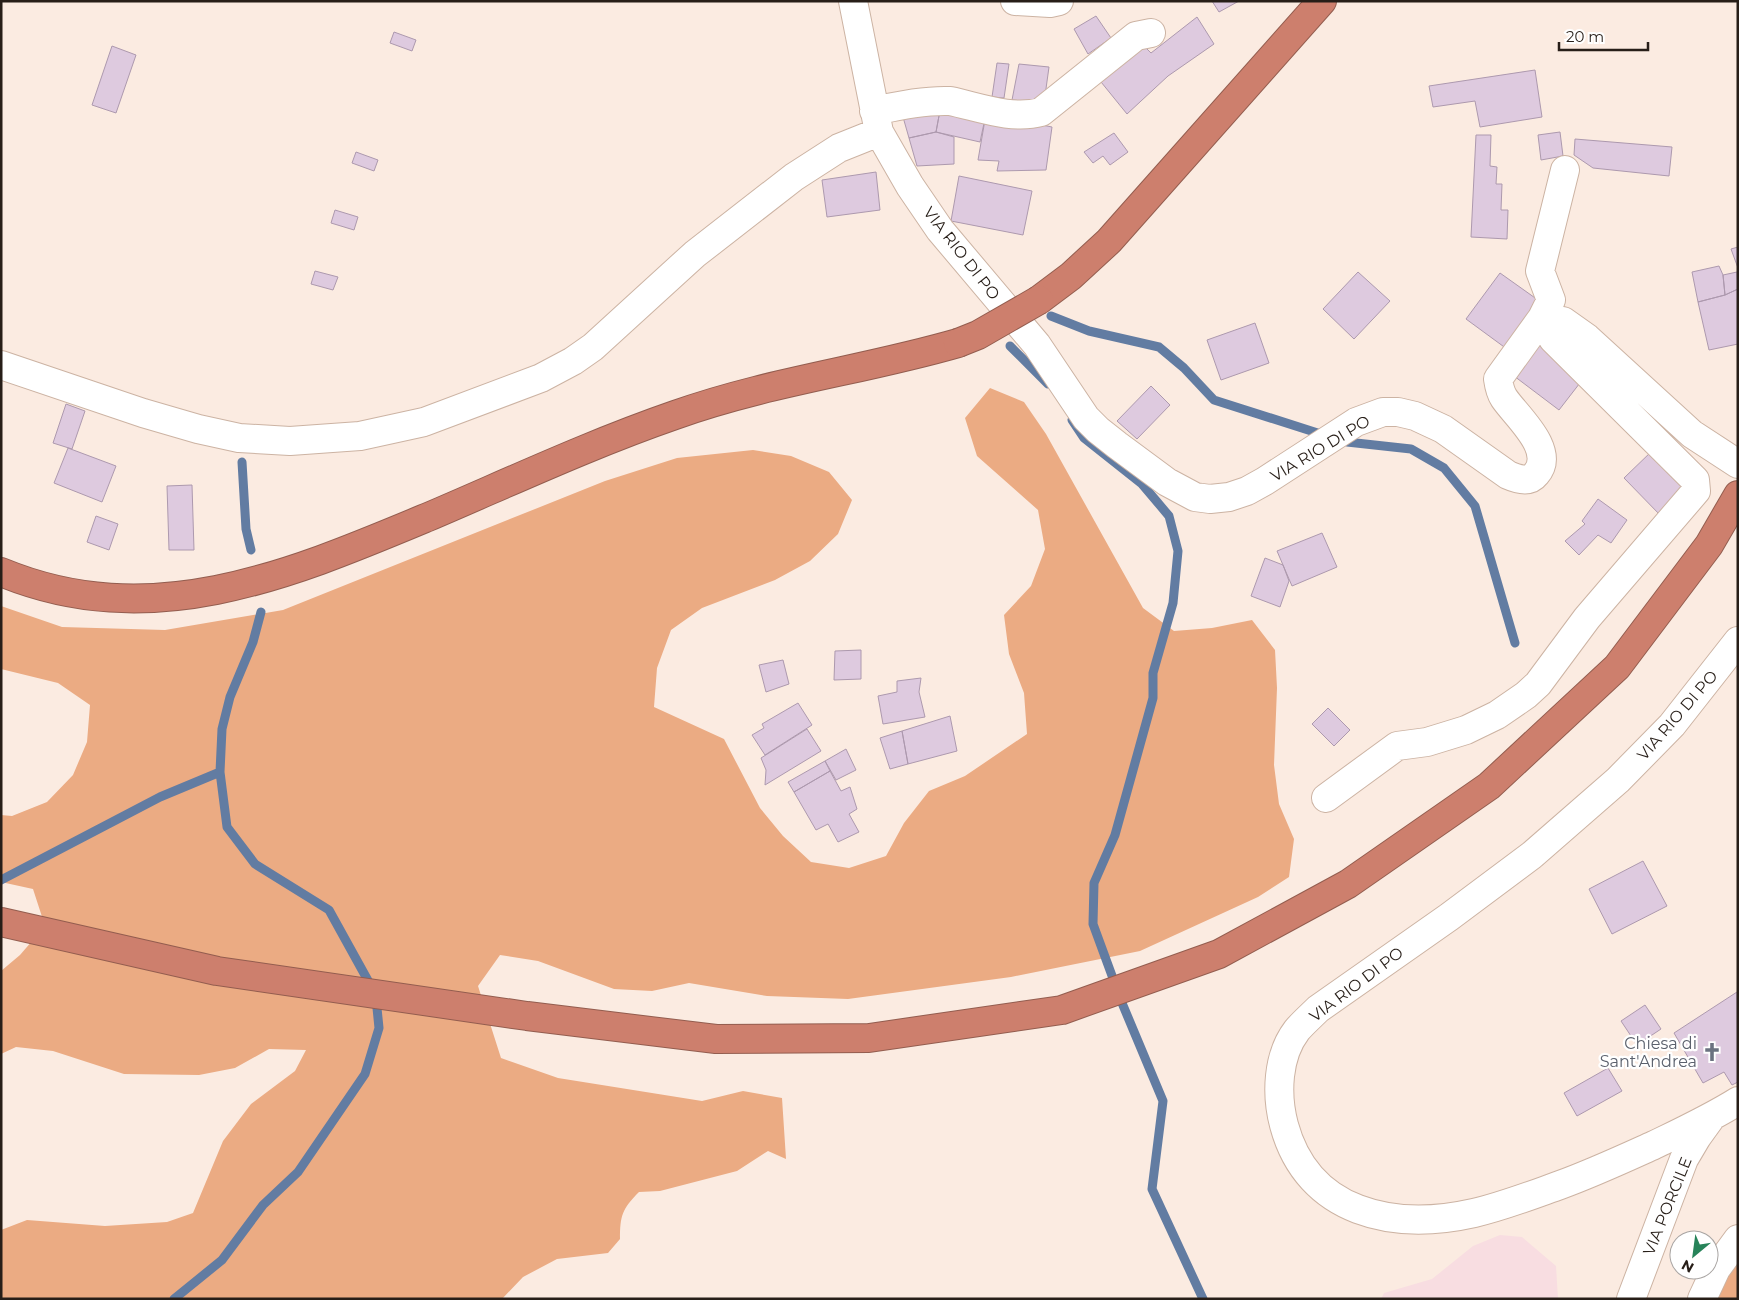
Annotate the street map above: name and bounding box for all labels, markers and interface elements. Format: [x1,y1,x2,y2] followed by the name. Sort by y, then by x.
[1559,20,1648,52] scale bar
[1566,27,1604,46] text: 20 m
[919,203,1004,304] street label: VIA RIO DI PO
[1267,411,1373,486] street label: VIA RIO DI PO
[1633,667,1721,764] street label: VIA RIO DI PO
[1306,943,1407,1026] street label: VIA RIO DI PO
[1600,1034,1697,1071] place label: Chiesa di Sant'Andrea
[1701,1041,1723,1063] church icon: Chiesa di Sant'Andrea
[1639,1154,1696,1258] street label: VIA PORCILE
[1669,1230,1719,1280] north arrow
[1678,1256,1697,1277] text: N

